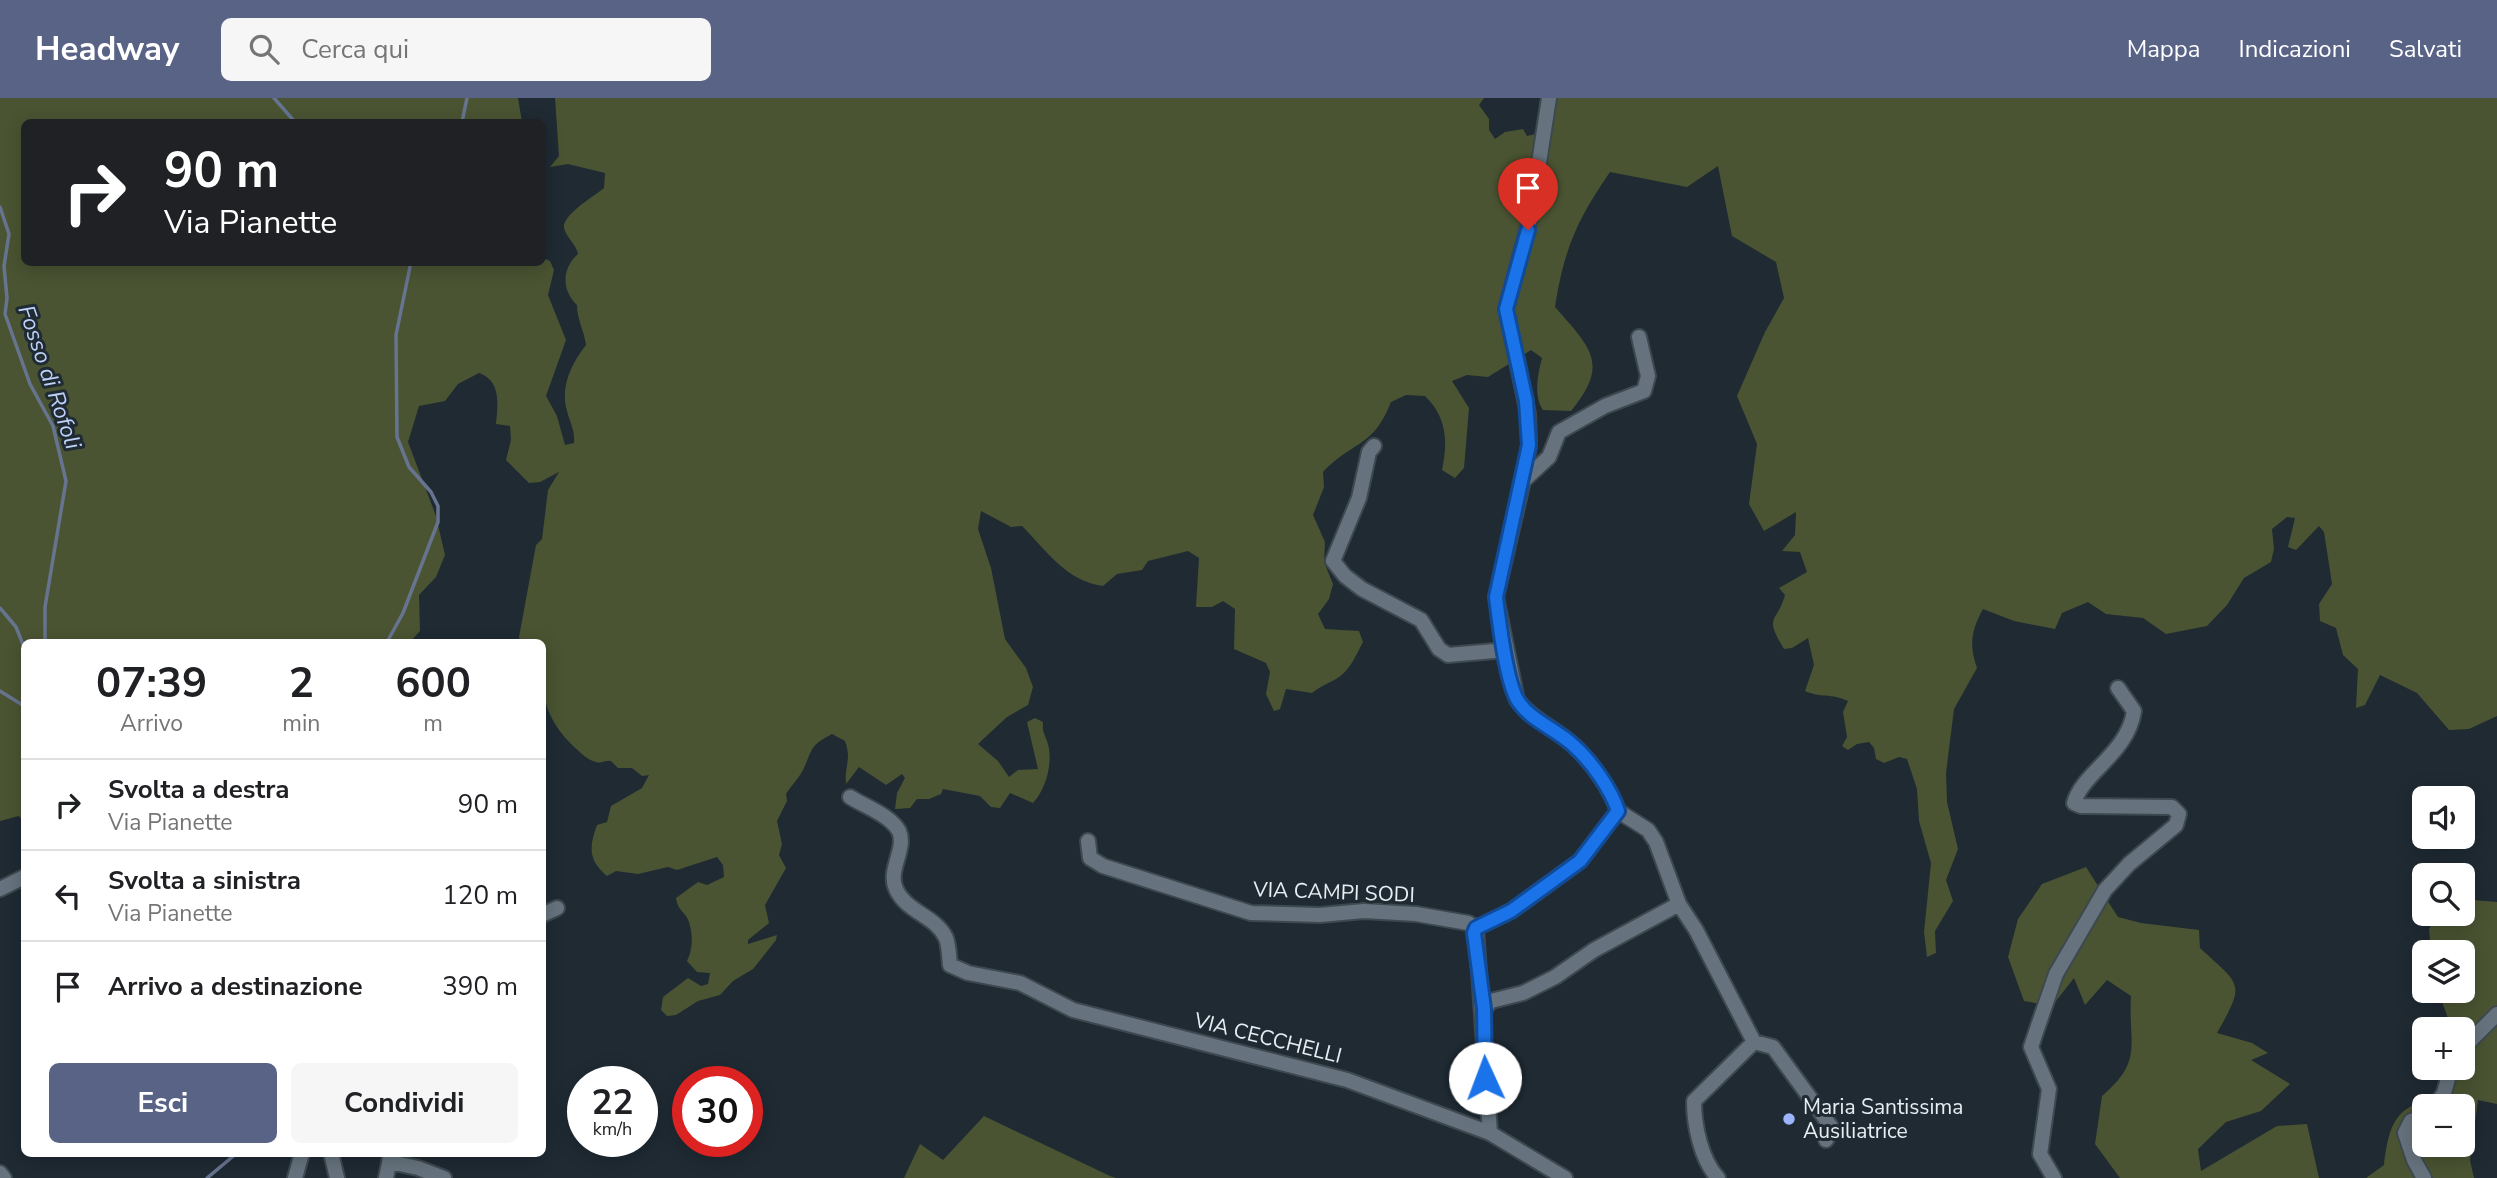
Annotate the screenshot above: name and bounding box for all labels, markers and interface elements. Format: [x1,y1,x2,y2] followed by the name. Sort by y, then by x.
[221,18,711,81] search box
[35,27,179,72] text: Headway
[245,30,283,68] icon: search
[301,32,409,67] text: Cerca qui
[2127,33,2201,65] text: Mappa
[2239,33,2351,65] text: Indicazioni
[2389,33,2462,65] text: Salvati
[164,137,279,204] text: 90 m
[49,147,140,238] icon: right
[1498,158,1558,230] pin
[1509,169,1547,207] icon: arrive
[164,201,337,244] text: Via Pianette
[10,301,89,454] water label: Fosso di Rofoli
[96,655,207,712] text: 07:39
[289,655,314,712] text: 2
[395,655,471,712] text: 600
[120,708,183,739] text: Arrivo
[282,708,320,739] text: min
[423,708,443,739] text: m
[108,772,290,807] text: Svolta a destra
[49,786,87,824] icon: right
[2412,786,2475,1157] map controls
[2412,786,2475,849] button: sound
[458,787,518,822] text: 90 m
[108,807,233,838] text: Via Pianette
[108,863,301,898] text: Svolta a sinistra
[2412,863,2475,926] button: search
[1252,875,1415,909] street label: VIA CAMPI SODI
[49,877,87,915] icon: left
[442,878,518,913] text: 120 m
[108,898,233,929] text: Via Pianette
[2412,940,2475,1003] button: layers
[49,968,87,1006] icon: arrive
[108,969,363,1004] text: Arrivo a destinazione
[442,969,518,1004] text: 390 m
[1190,1006,1345,1070] street label: VIA CECCHELLI
[2412,1017,2475,1080] button: +
[1448,1041,1522,1115] position arrow
[49,1063,277,1143] button: Esci
[291,1063,518,1143] button: Condividi
[672,1066,763,1157] speed limit sign: 30
[591,1079,634,1126] text: 22
[1803,1093,1963,1145] place label: Maria Santissima Ausiliatrice
[2412,1094,2475,1157] button: −
[1781,1111,1797,1127] marker: Maria Santissima Ausiliatrice
[593,1117,632,1141] text: km/h

